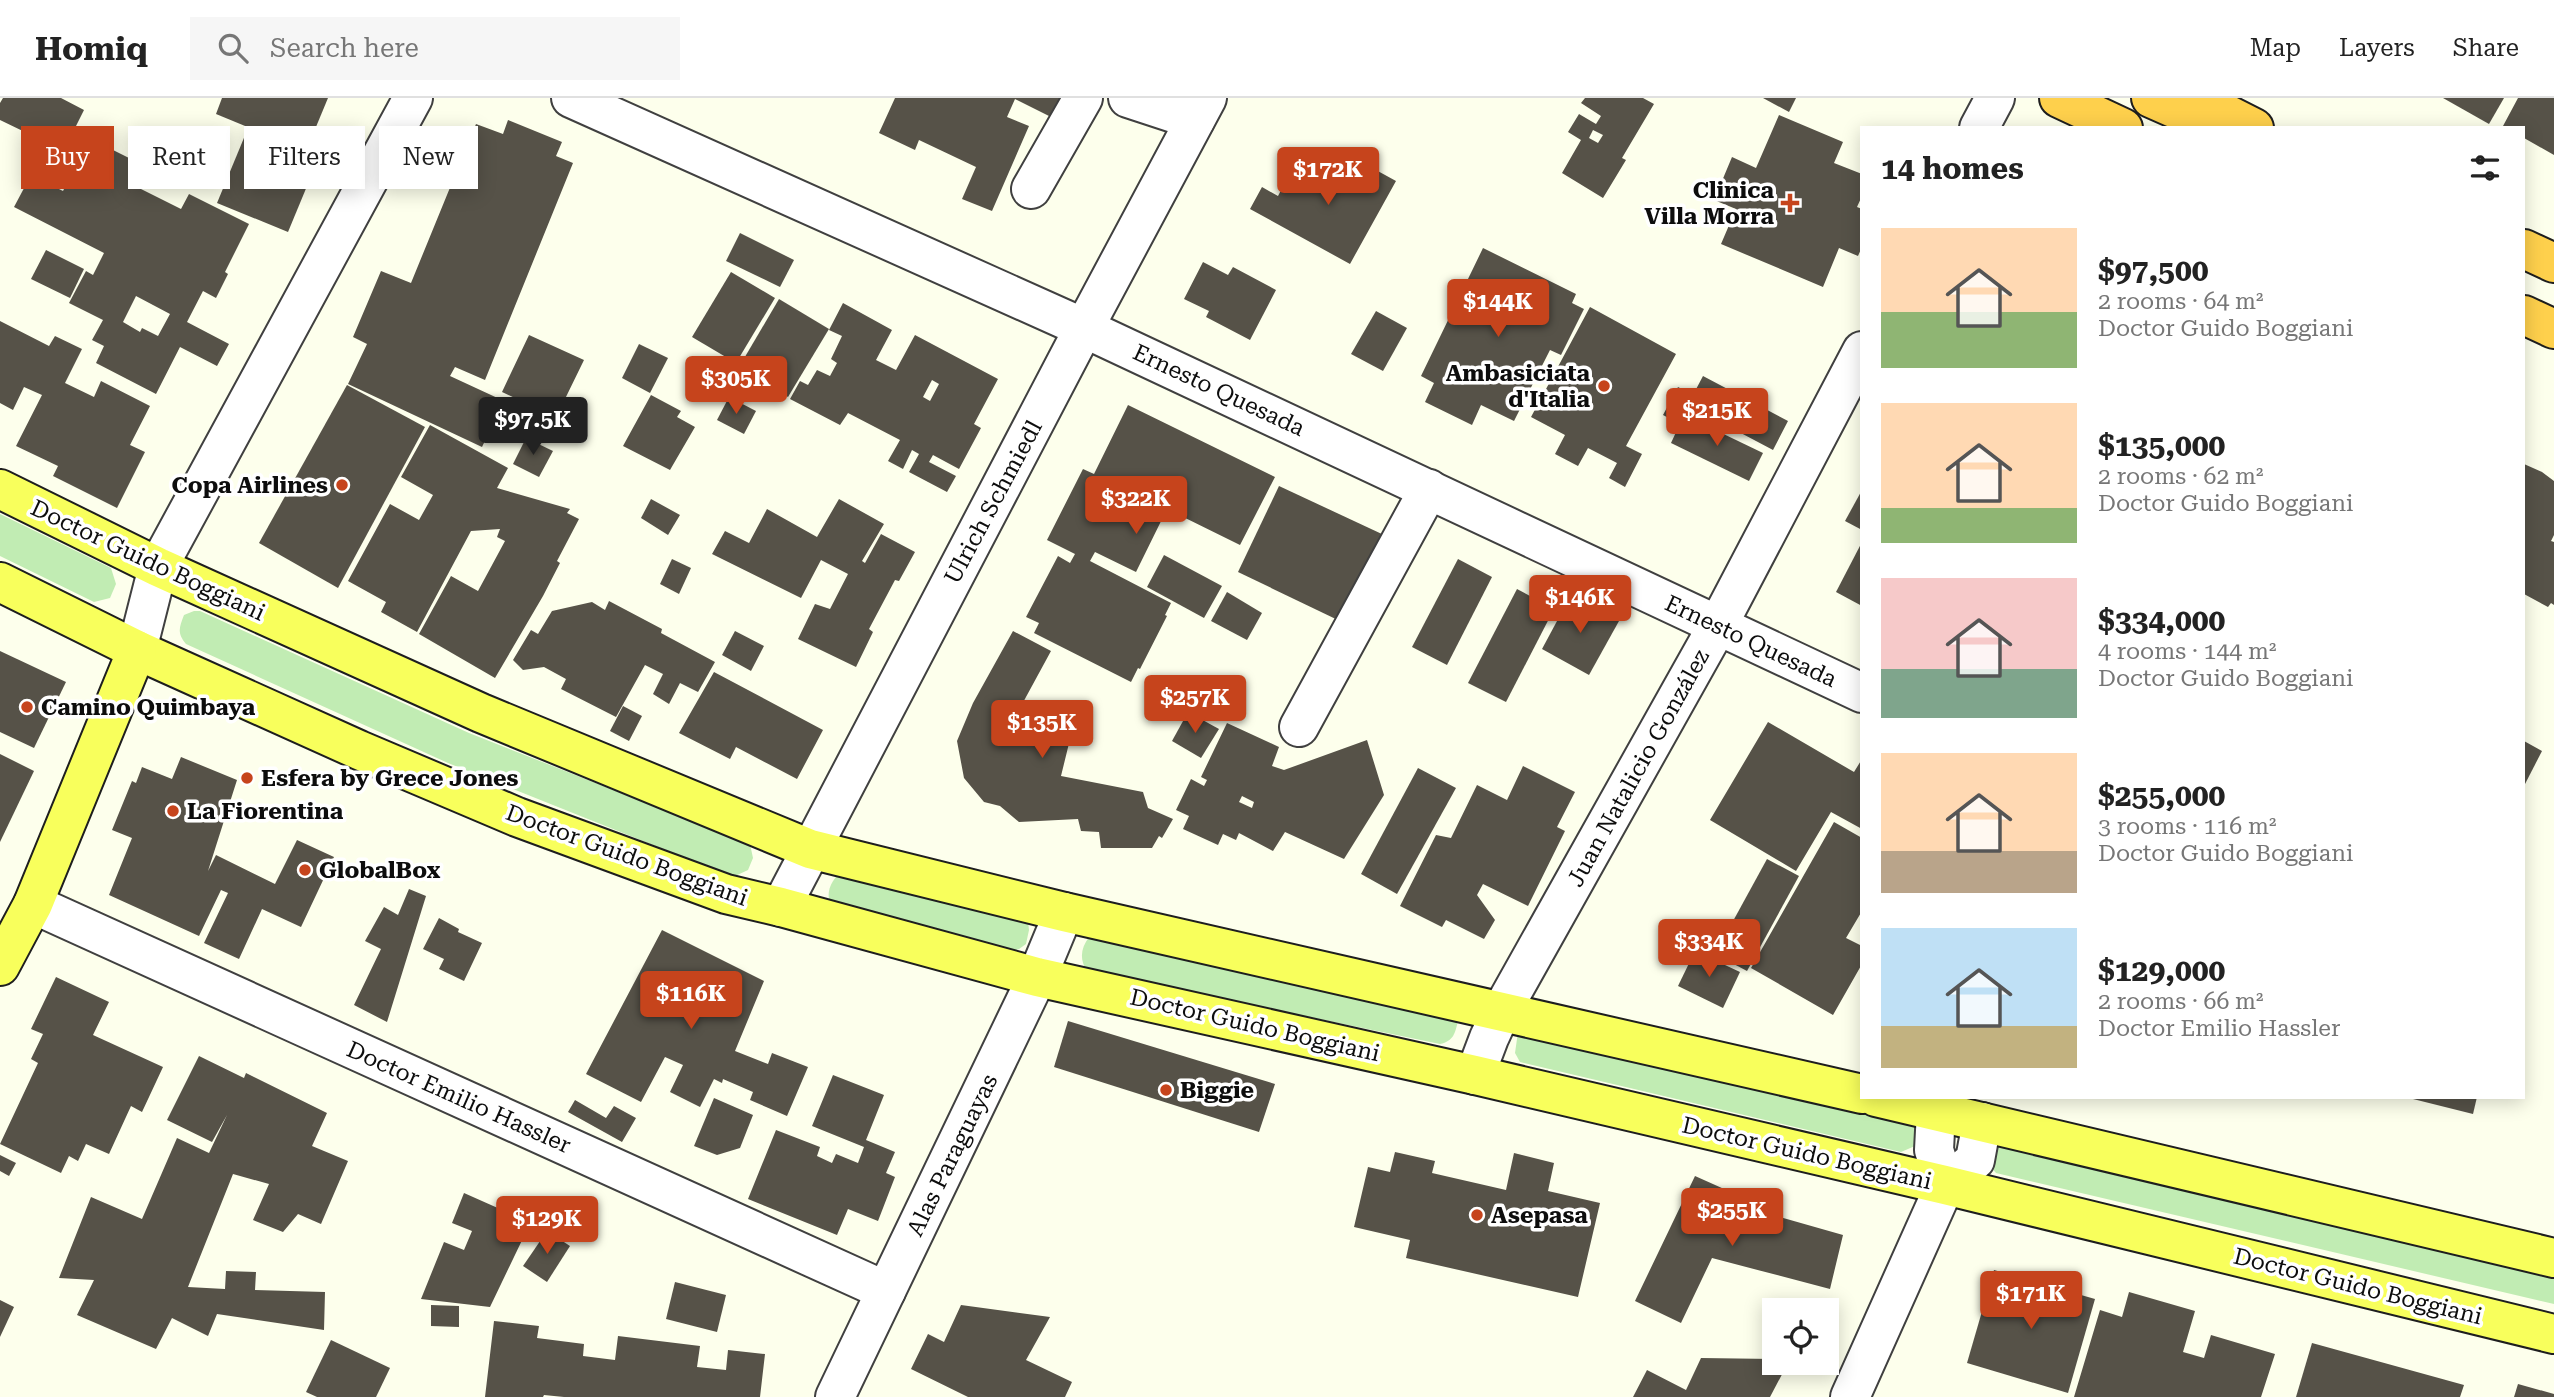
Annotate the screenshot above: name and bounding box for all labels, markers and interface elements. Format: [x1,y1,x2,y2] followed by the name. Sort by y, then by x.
[190,17,680,80] search box
[35,29,148,68] text: Homiq
[214,29,252,67] icon: search
[270,33,419,63] text: Search here
[2250,34,2301,62] text: Map
[2339,34,2415,62] text: Layers
[2453,34,2519,62] text: Share
[21,126,114,189] chip: Buy
[128,126,230,189] chip: Rent
[244,126,365,189] chip: Filters
[379,126,478,189] chip: New
[1279,148,1377,207] pin: $172K
[2466,149,2504,187] icon: filters
[1881,151,2024,186] text: 14 homes
[1293,156,1363,183] text: $172K
[1644,177,1774,230] place label: Clinica Villa Morra
[1780,193,1800,213] marker: Clinica Villa Morra
[2098,253,2209,288] text: $97,500
[1937,256,2021,340] icon: home
[1449,280,1547,339] pin: $144K
[1463,288,1533,315] text: $144K
[2098,288,2264,315] text: 2 rooms · 64 m²
[2098,315,2353,342] text: Doctor Guido Boggiani
[1129,339,1309,442] street label: Ernesto Quesada
[687,356,785,416] pin: $305K
[1446,360,1590,413] place label: Ambasiciata d'Italia
[701,365,771,392] text: $305K
[1596,378,1612,394] marker: Ambasiciata d'Italia
[1668,388,1766,448] pin: $215K
[1682,397,1752,424] text: $215K
[476,398,590,457] pin: $97.5K
[495,406,571,433] text: $97.5K
[939,416,1048,589] street label: Ulrich Schmiedl
[2098,428,2225,463] text: $135,000
[1937,431,2021,515] icon: home
[2098,463,2264,490] text: 2 rooms · 62 m²
[171,472,328,499] place label: Copa Airlines
[1087,476,1185,536] pin: $322K
[334,477,350,493] marker: Copa Airlines
[1101,485,1171,512] text: $322K
[2098,490,2353,517] text: Doctor Guido Boggiani
[26,494,269,627] street label: Doctor Guido Boggiani
[1531,575,1629,635] pin: $146K
[1545,584,1615,611] text: $146K
[1661,590,1841,693] street label: Ernesto Quesada
[2098,603,2225,638] text: $334,000
[1937,606,2021,690] icon: home
[2098,638,2276,665] text: 4 rooms · 144 m²
[1562,645,1715,892] street label: Juan Natalicio González
[2098,665,2353,692] text: Doctor Guido Boggiani
[1146,676,1244,735] pin: $257K
[1160,684,1230,711] text: $257K
[41,694,256,721] place label: Camino Quimbaya
[19,699,35,715] marker: Camino Quimbaya
[993,700,1091,760] pin: $135K
[1007,709,1077,736] text: $135K
[261,765,519,792] place label: Esfera by Grece Jones
[239,770,255,786] marker: Esfera by Grece Jones
[2098,778,2225,813] text: $255,000
[1937,781,2021,865] icon: home
[187,798,344,825] place label: La Fiorentina
[502,799,751,912] street label: Doctor Guido Boggiani
[165,803,181,819] marker: La Fiorentina
[2098,813,2276,840] text: 3 rooms · 116 m²
[2098,840,2353,867] text: Doctor Guido Boggiani
[319,857,441,884] place label: GlobalBox
[297,862,313,878] marker: GlobalBox
[1660,920,1758,979] pin: $334K
[1674,928,1744,955] text: $334K
[2098,953,2225,988] text: $129,000
[1937,956,2021,1040] icon: home
[642,972,740,1031] pin: $116K
[656,980,726,1007] text: $116K
[1127,984,1382,1067] street label: Doctor Guido Boggiani
[2098,988,2264,1015] text: 2 rooms · 66 m²
[2098,1015,2340,1042] text: Doctor Emilio Hassler
[343,1036,575,1159] street label: Doctor Emilio Hassler
[902,1070,1003,1241] street label: Alas Paraguayas
[1180,1077,1254,1104] place label: Biggie
[1158,1082,1174,1098] marker: Biggie
[1679,1112,1934,1195] street label: Doctor Guido Boggiani
[1683,1188,1781,1248] pin: $255K
[498,1196,596,1256] pin: $129K
[1697,1197,1767,1224] text: $255K
[1491,1202,1588,1229] place label: Asepasa
[512,1205,582,1232] text: $129K
[1469,1207,1485,1223] marker: Asepasa
[2231,1243,2485,1330] street label: Doctor Guido Boggiani
[1982,1272,2080,1331] pin: $171K
[1996,1280,2066,1307] text: $171K
[1762,1298,1839,1375] map controls
[1762,1298,1839,1375] button: locate

